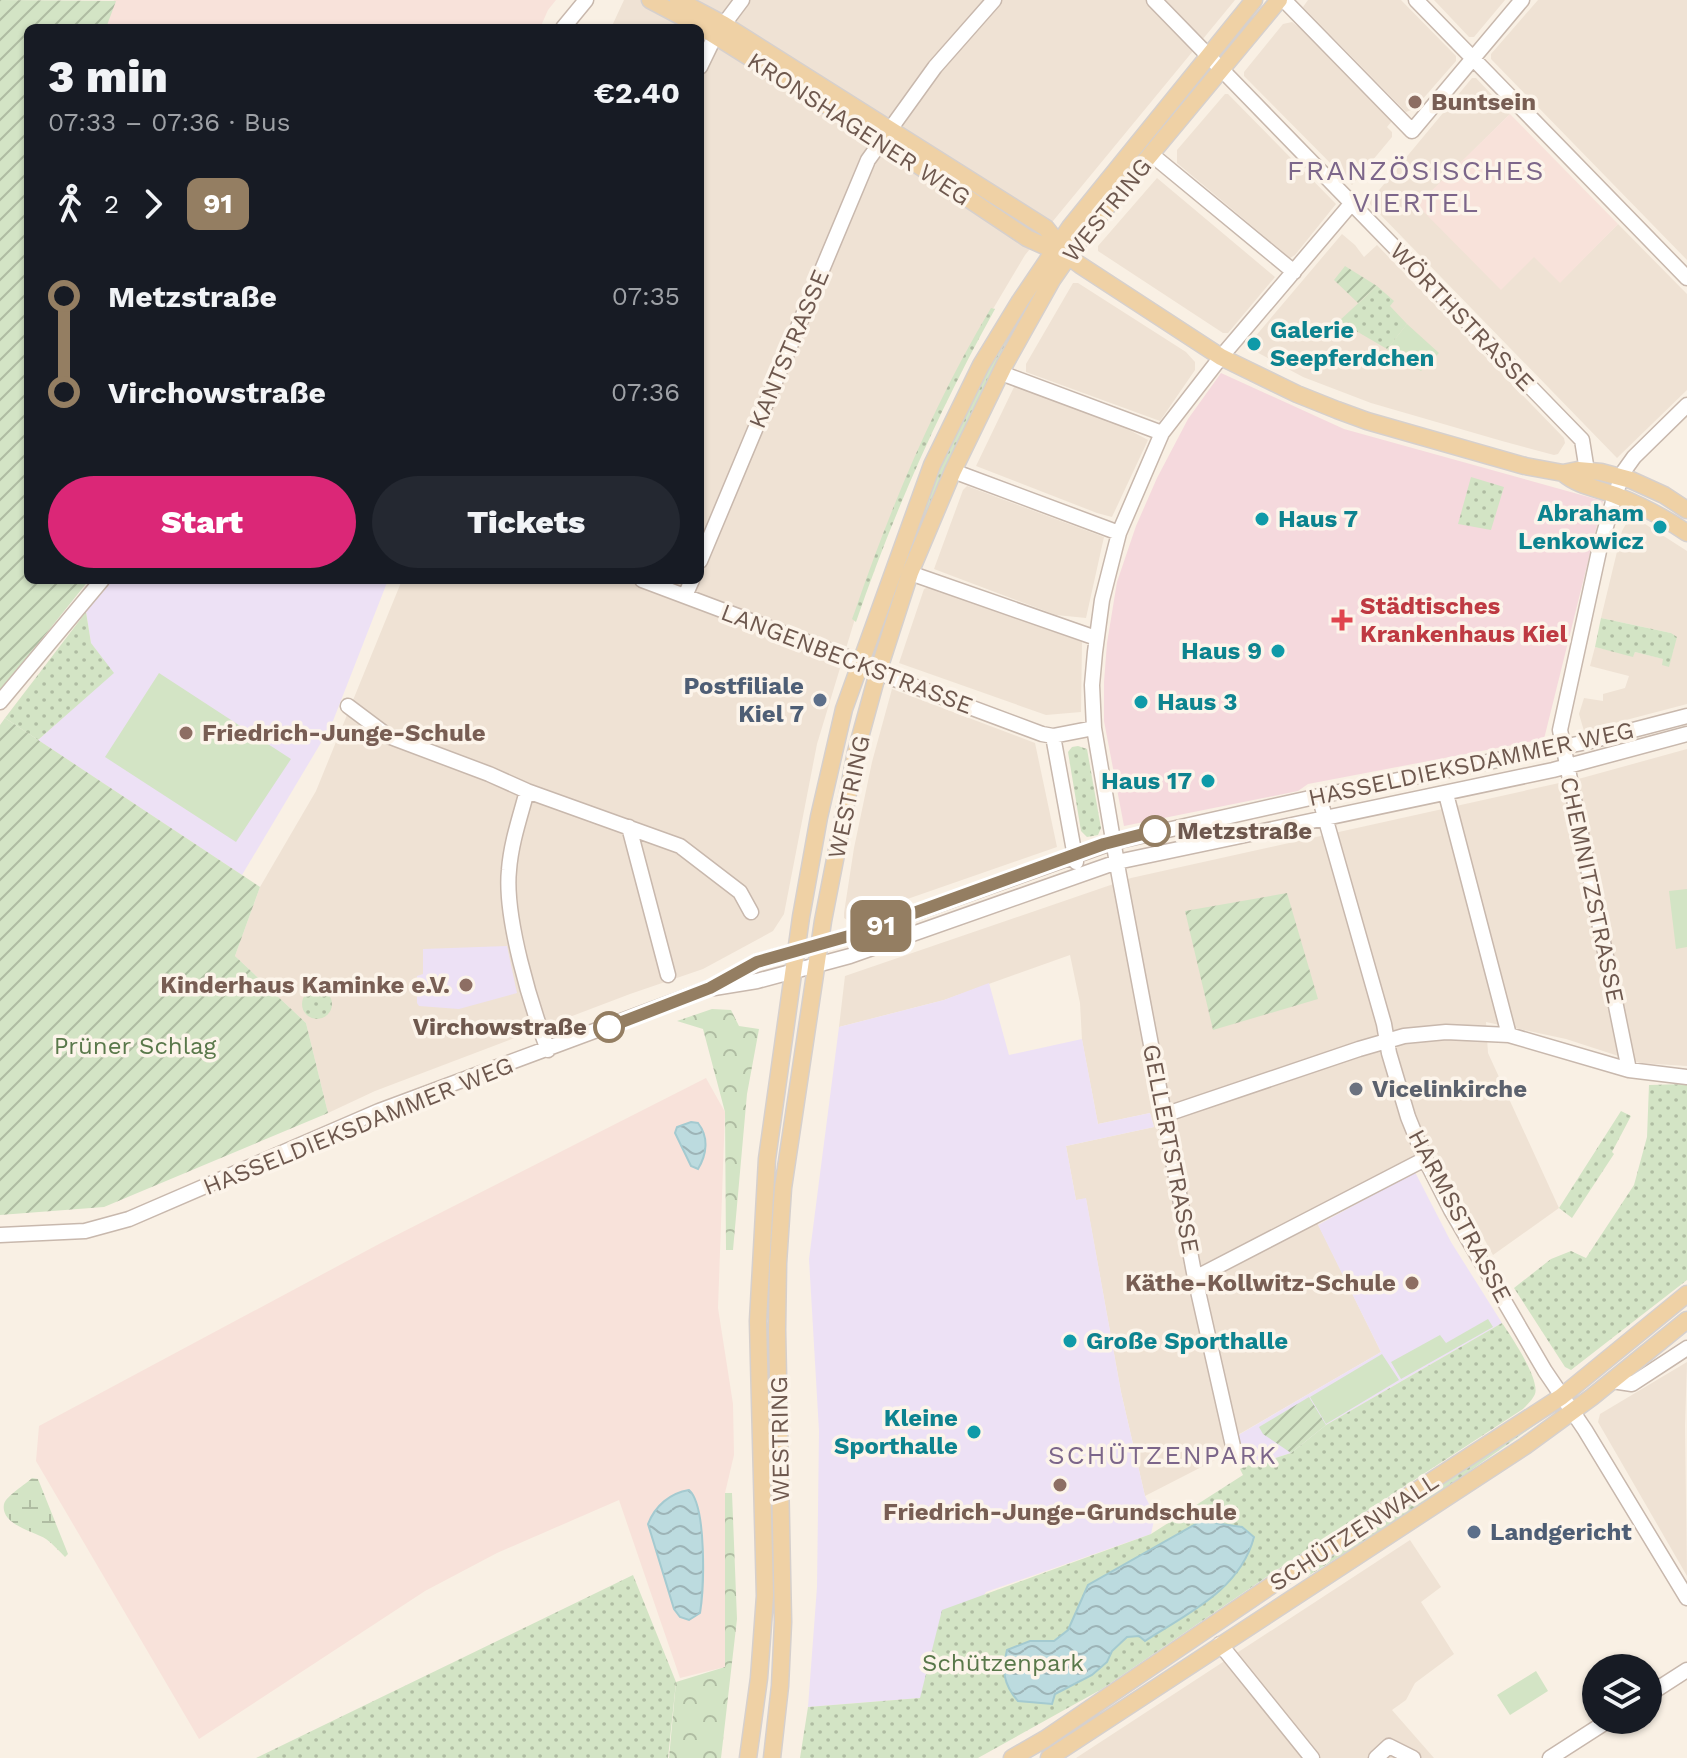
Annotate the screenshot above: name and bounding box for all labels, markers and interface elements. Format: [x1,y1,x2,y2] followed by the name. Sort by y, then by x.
[742,46,976,212] street label: KRONSHAGENER WEG
[48,51,168,103] text: 3 min
[594,75,680,110] text: €2.40
[1431,88,1536,116] place label: Buntsein
[1406,93,1424,111] marker: Buntsein
[48,107,290,137] text: 07:33 – 07:36 · Bus
[1057,152,1157,268] street label: WESTRING
[1287,154,1545,219] district label: FRANZÖSISCHES VIERTEL
[48,182,92,226] icon: walk
[131,182,175,226] icon: forward
[203,187,233,220] text: 91
[104,189,119,219] text: 2
[1384,237,1540,397] street label: WÖRTHSTRASSE
[743,265,835,433] street label: KANTSTRASSE
[108,279,277,314] text: Metzstraße
[612,281,680,311] text: 07:35
[1270,316,1434,372] place label: Galerie Seepferdchen
[1245,335,1263,353] marker: Galerie Seepferdchen
[108,375,326,410] text: Virchowstraße
[611,377,680,407] text: 07:36
[48,476,356,568] button: Start
[372,476,680,568] button: Tickets
[1518,499,1644,555] place label: Abraham Lenkowicz
[1278,505,1358,533] place label: Haus 7
[1253,510,1271,528] marker: Haus 7
[1651,518,1669,536] marker: Abraham Lenkowicz
[1360,592,1567,648] place label: Städtisches Krankenhaus Kiel
[717,598,977,720] street label: LANGENBECKSTRASSE
[1331,609,1353,631] marker: Städtisches Krankenhaus Kiel
[1181,637,1262,665] place label: Haus 9
[1269,642,1287,660] marker: Haus 9
[683,672,804,728] place label: Postfiliale Kiel 7
[1157,688,1237,716] place label: Haus 3
[811,691,829,709] marker: Postfiliale Kiel 7
[1132,693,1150,711] marker: Haus 3
[1306,716,1636,812] street label: HASSELDIEKSDAMMER WEG
[202,719,486,747] place label: Friedrich-Junge-Schule
[177,724,195,742] marker: Friedrich-Junge-Schule
[822,733,876,861] street label: WESTRING
[1101,767,1192,795] place label: Haus 17
[1199,772,1217,790] marker: Haus 17
[1554,774,1630,1006] street label: CHEMNITZSTRASSE
[1140,816,1170,846] marker: Metzstraße
[1177,817,1312,845] place label: Metzstraße
[845,900,917,952] line badge: 91
[866,909,896,942] text: 91
[160,971,450,999] place label: Kinderhaus Kaminke e.V.
[457,976,475,994] marker: Kinderhaus Kaminke e.V.
[594,1012,624,1042] marker: Virchowstraße
[413,1013,587,1041] place label: Virchowstraße
[54,1032,217,1060] park label: Prüner Schlag
[1137,1042,1205,1256] street label: GELLERTSTRASSE
[199,1051,517,1201] street label: HASSELDIEKSDAMMER WEG
[1372,1075,1527,1103] place label: Vicelinkirche
[1347,1080,1365,1098] marker: Vicelinkirche
[1403,1125,1517,1307] street label: HARMSSTRASSE
[1125,1269,1396,1297] place label: Käthe-Kollwitz-Schule
[1403,1274,1421,1292] marker: Käthe-Kollwitz-Schule
[1086,1327,1288,1355] place label: Große Sporthalle
[1061,1332,1079,1350] marker: Große Sporthalle
[765,1376,795,1502] street label: WESTRING
[834,1404,958,1460] place label: Kleine Sporthalle
[965,1423,983,1441] marker: Kleine Sporthalle
[1048,1440,1278,1470] district label: SCHÜTZENPARK
[1264,1467,1444,1597] street label: SCHÜTZENWALL
[1051,1476,1069,1494] marker: Friedrich-Junge-Grundschule
[883,1498,1237,1526] place label: Friedrich-Junge-Grundschule
[1490,1518,1632,1546] place label: Landgericht
[1465,1523,1483,1541] marker: Landgericht
[922,1649,1084,1677] park label: Schützenpark
[1582,1654,1662,1734] map controls
[1582,1654,1662,1734] button: layers

